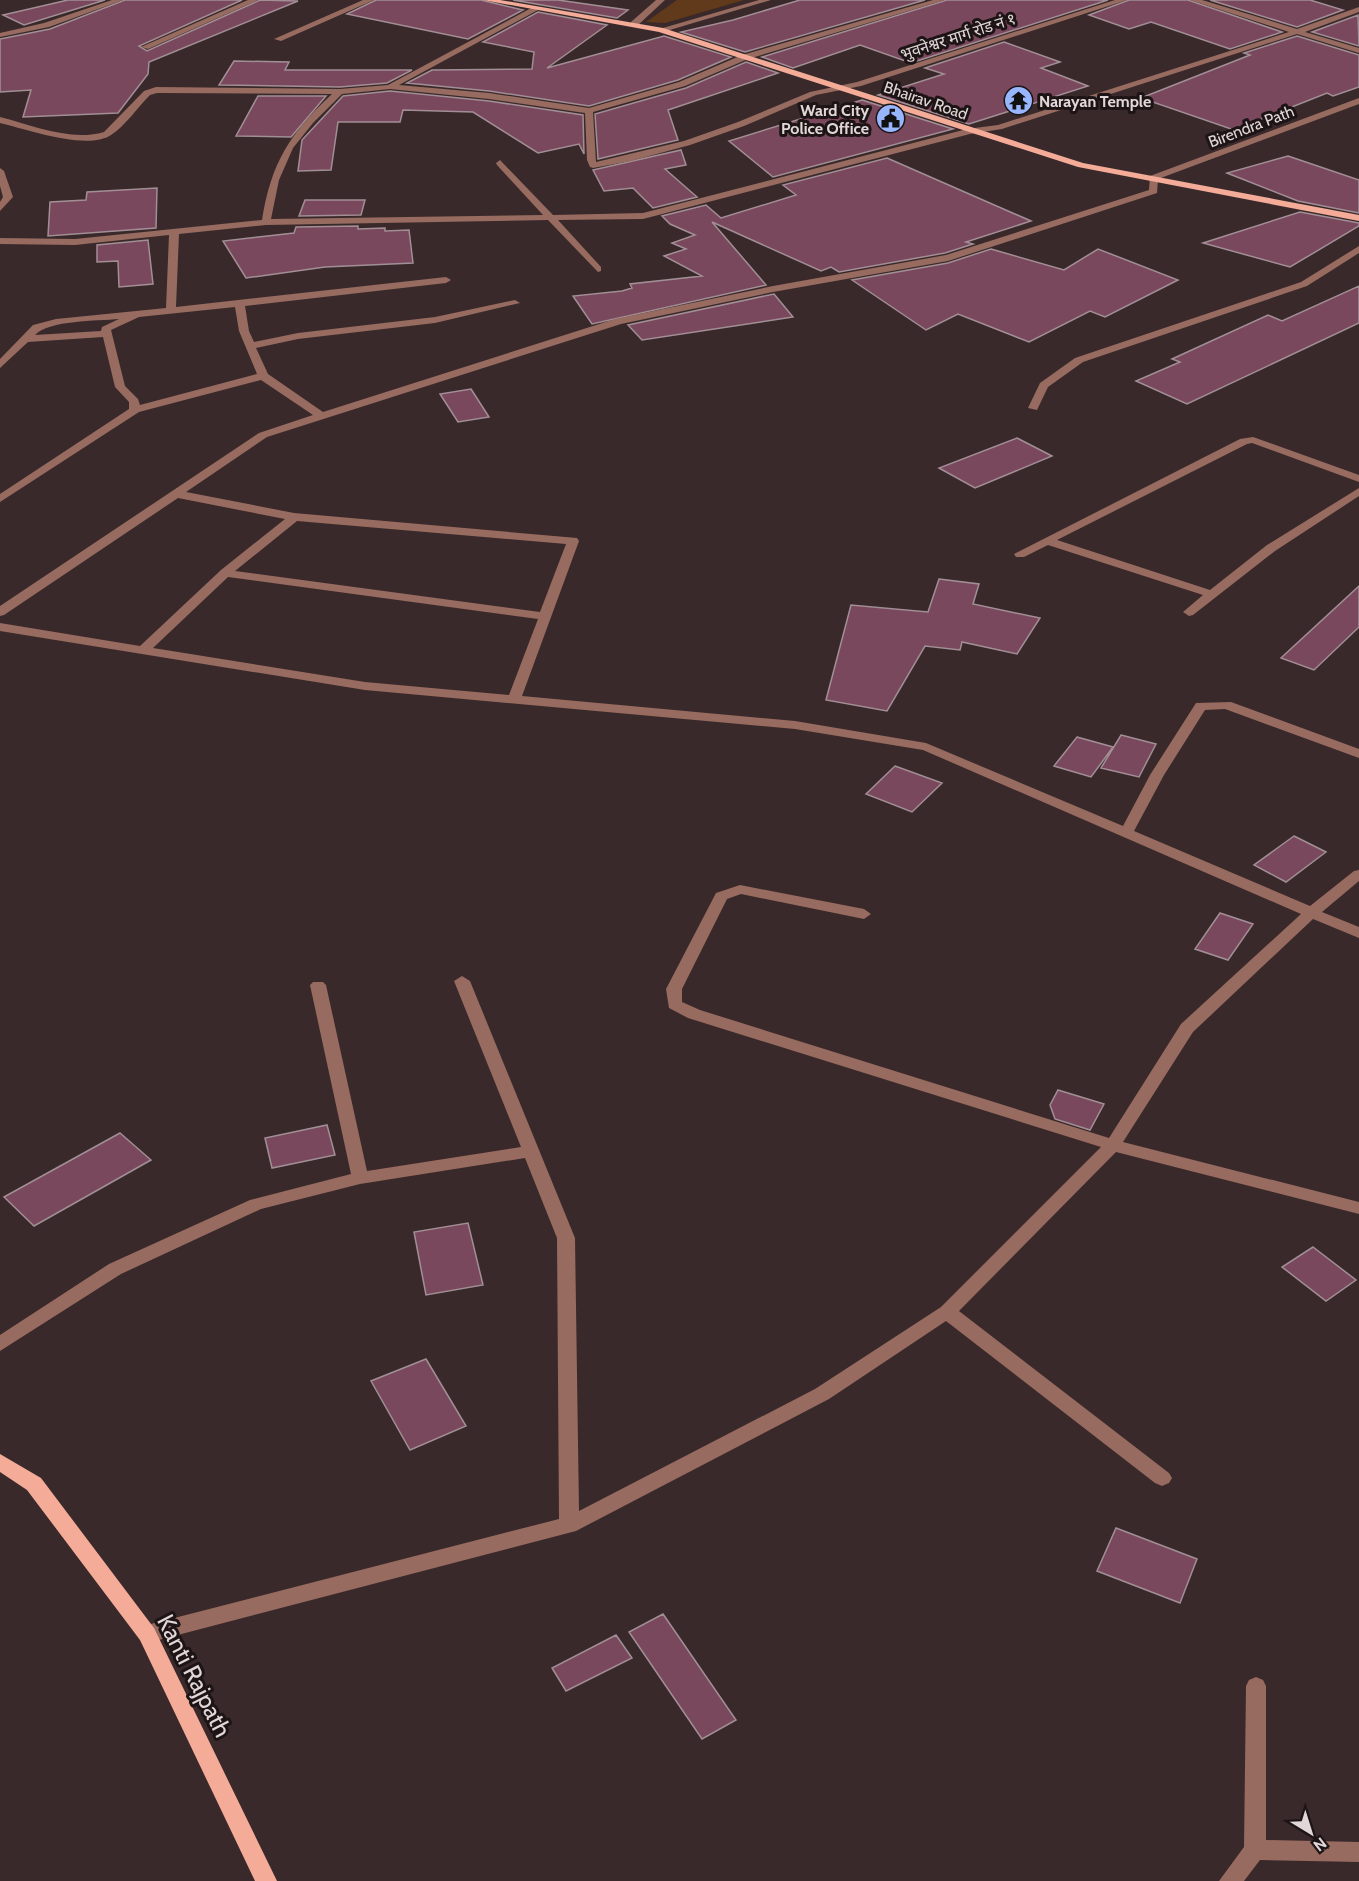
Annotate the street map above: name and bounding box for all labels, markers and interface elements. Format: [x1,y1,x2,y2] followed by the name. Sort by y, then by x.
[898,9,1019,65] street label: भुवनेश्वर मार्ग रोड नं १
[881,77,970,124] street label: Bhairav Road
[1002,85,1034,117] temple icon: Narayan Temple
[1039,92,1151,111] place label: Narayan Temple
[781,101,869,138] place label: Ward City Police Office
[1206,101,1297,152] street label: Birendra Path
[874,103,906,135] public building icon: Ward City Police Office
[151,1610,238,1742] street label: Kanti Rajpath
[1281,1803,1341,1863] north arrow
[1310,1833,1330,1855] text: N

